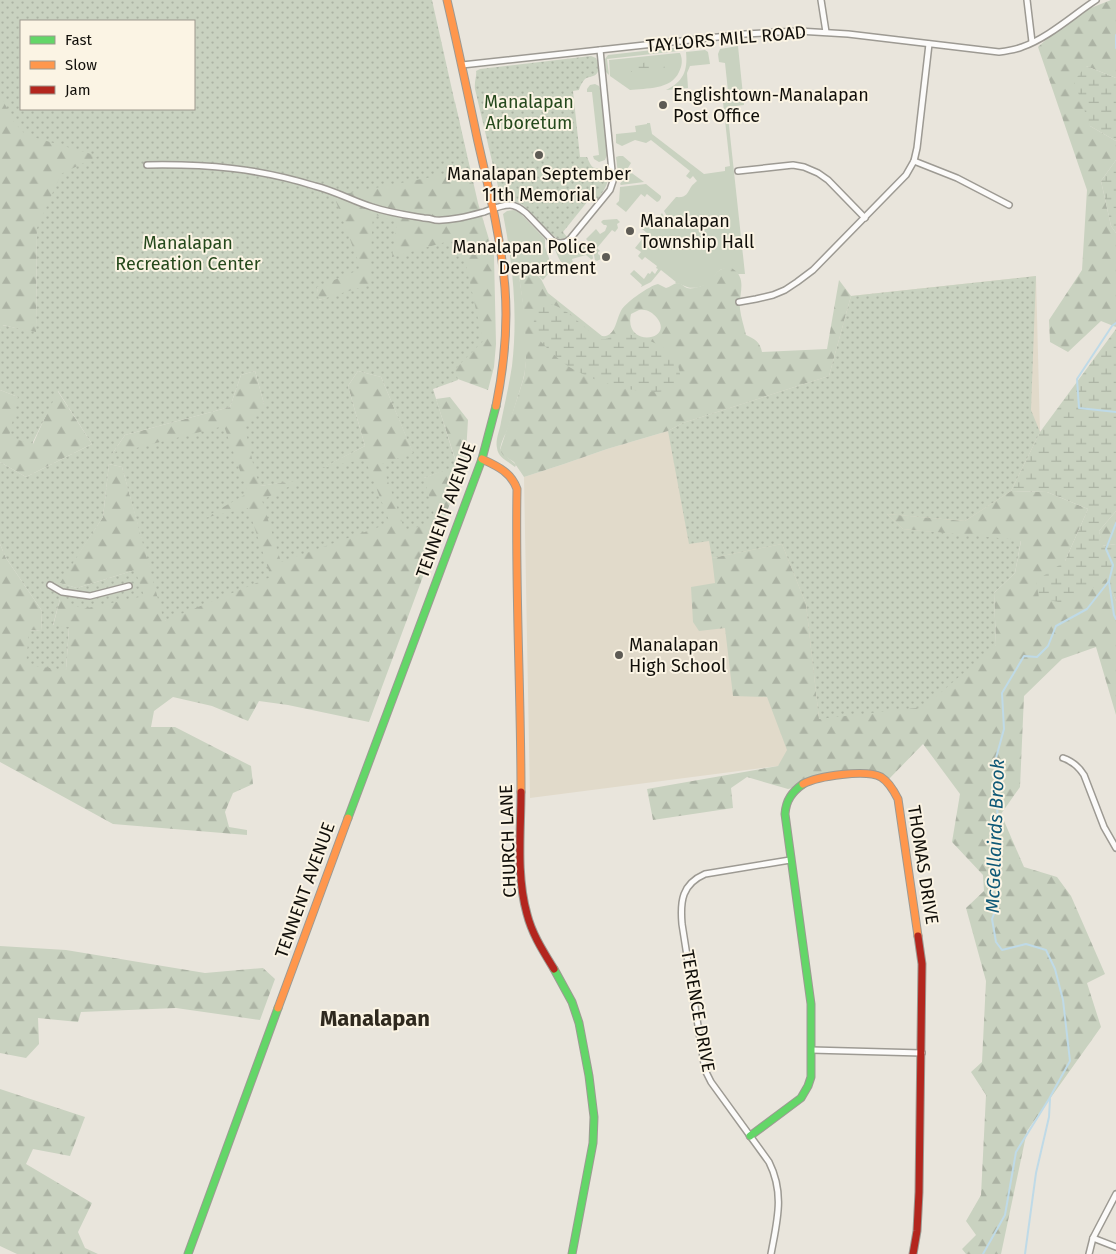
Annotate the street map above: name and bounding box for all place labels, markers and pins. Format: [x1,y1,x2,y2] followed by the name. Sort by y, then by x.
[673,84,869,127] place label: Englishtown-Manalapan Post Office
[657,99,669,111] marker: Englishtown-Manalapan Post Office
[533,149,545,161] marker: Manalapan September 11th Memorial
[447,163,631,206] place label: Manalapan September 11th Memorial
[640,210,754,253] place label: Manalapan Township Hall
[624,225,636,237] marker: Manalapan Township Hall
[453,236,596,279] place label: Manalapan Police Department
[600,251,612,263] marker: Manalapan Police Department
[629,634,726,677] place label: Manalapan High School
[613,649,625,661] marker: Manalapan High School

